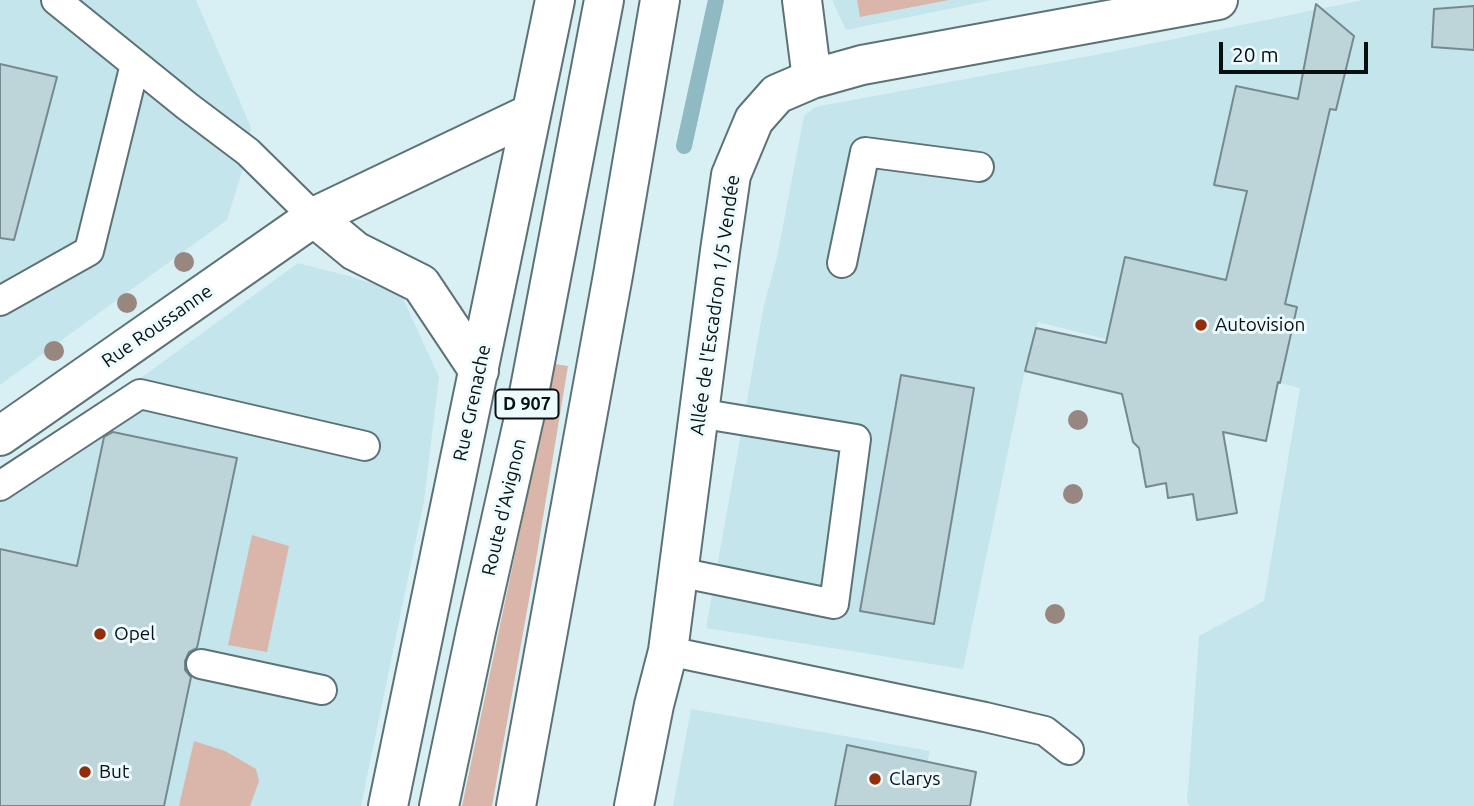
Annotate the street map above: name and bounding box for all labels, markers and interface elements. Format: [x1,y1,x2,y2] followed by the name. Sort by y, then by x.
[1222,28,1371,72] scale bar
[1232,42,1279,66] text: 20 m
[685,173,745,437] street label: Allée de l'Escadron 1/5 Vendée
[97,279,217,373] street label: Rue Roussanne
[1215,314,1305,336] place label: Autovision
[1193,317,1209,333] marker: Autovision
[449,343,495,463] street label: Rue Grenache
[496,390,558,418] road number: D 907
[477,436,531,578] street label: Route d'Avignon
[114,623,155,645] place label: Opel
[92,626,108,642] marker: Opel
[99,761,129,783] place label: But
[77,764,93,780] marker: But
[889,768,940,790] place label: Clarys
[867,771,883,787] marker: Clarys

